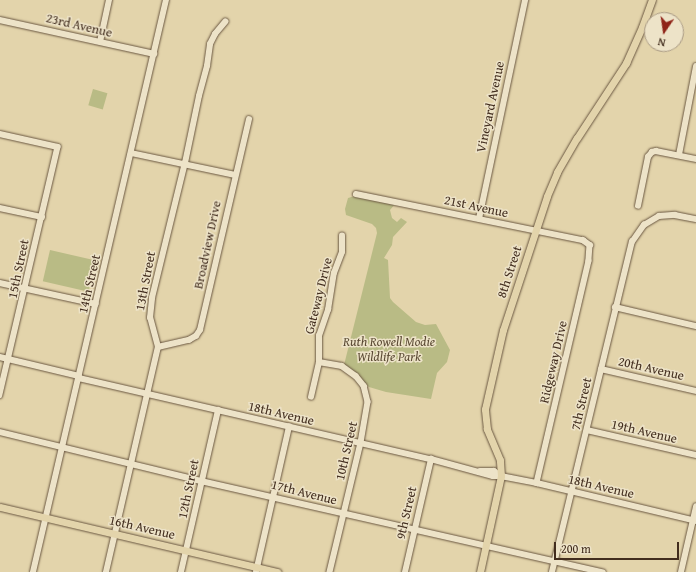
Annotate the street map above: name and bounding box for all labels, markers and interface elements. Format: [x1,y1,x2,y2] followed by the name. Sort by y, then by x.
[44,11,114,41] street label: 23rd Avenue
[644,12,684,52] north arrow
[656,34,667,51] text: N
[474,60,508,154] street label: Vineyard Avenue
[443,193,509,221] street label: 21st Avenue
[191,199,225,291] street label: Broadview Drive
[5,238,33,300] street label: 15th Street
[494,244,526,300] street label: 8th Street
[133,250,159,312] street label: 13th Street
[76,253,104,315] street label: 14th Street
[302,256,336,336] street label: Gateway Drive
[537,319,571,405] street label: Ridgeway Drive
[343,335,435,366] park label: Ruth Rowell Modie Wildlife Park
[616,354,686,384] street label: 20th Avenue
[568,376,596,432] street label: 7th Street
[246,399,316,429] street label: 18th Avenue
[609,417,679,447] street label: 19th Avenue
[333,420,361,482] street label: 10th Street
[175,458,203,520] street label: 12th Street
[566,472,636,502] street label: 18th Avenue
[270,477,338,509] street label: 17th Avenue
[393,485,421,541] street label: 9th Street
[107,513,177,543] street label: 16th Avenue
[556,534,681,560] scale bar
[561,540,591,557] text: 200 m

